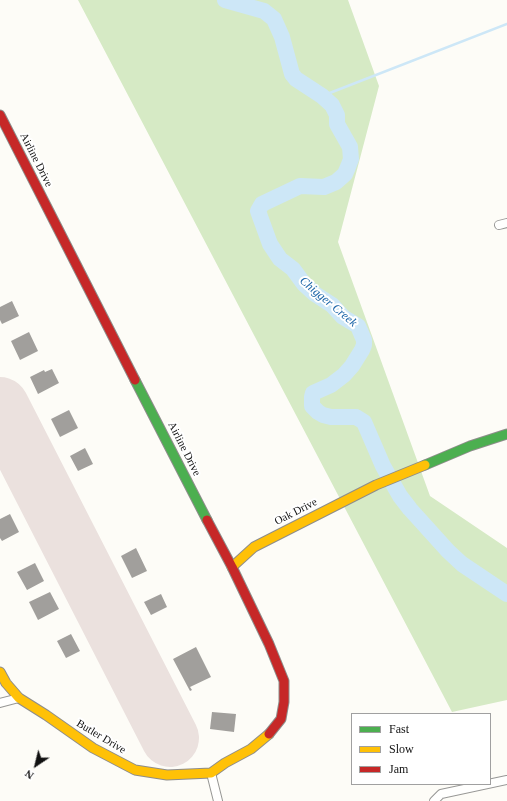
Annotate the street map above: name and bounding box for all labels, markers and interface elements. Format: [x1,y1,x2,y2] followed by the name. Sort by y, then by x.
[17,131,55,189] street label: Airline Drive
[296,274,360,330] water label: Chigger Creek
[165,420,203,478] street label: Airline Drive
[272,496,320,528] street label: Oak Drive
[351,713,491,785] legend
[74,717,128,757] street label: Butler Drive
[389,722,409,736] text: Fast
[389,742,414,756] text: Slow
[16,745,56,785] north arrow
[389,762,408,776] text: Jam
[22,768,36,782] text: N

